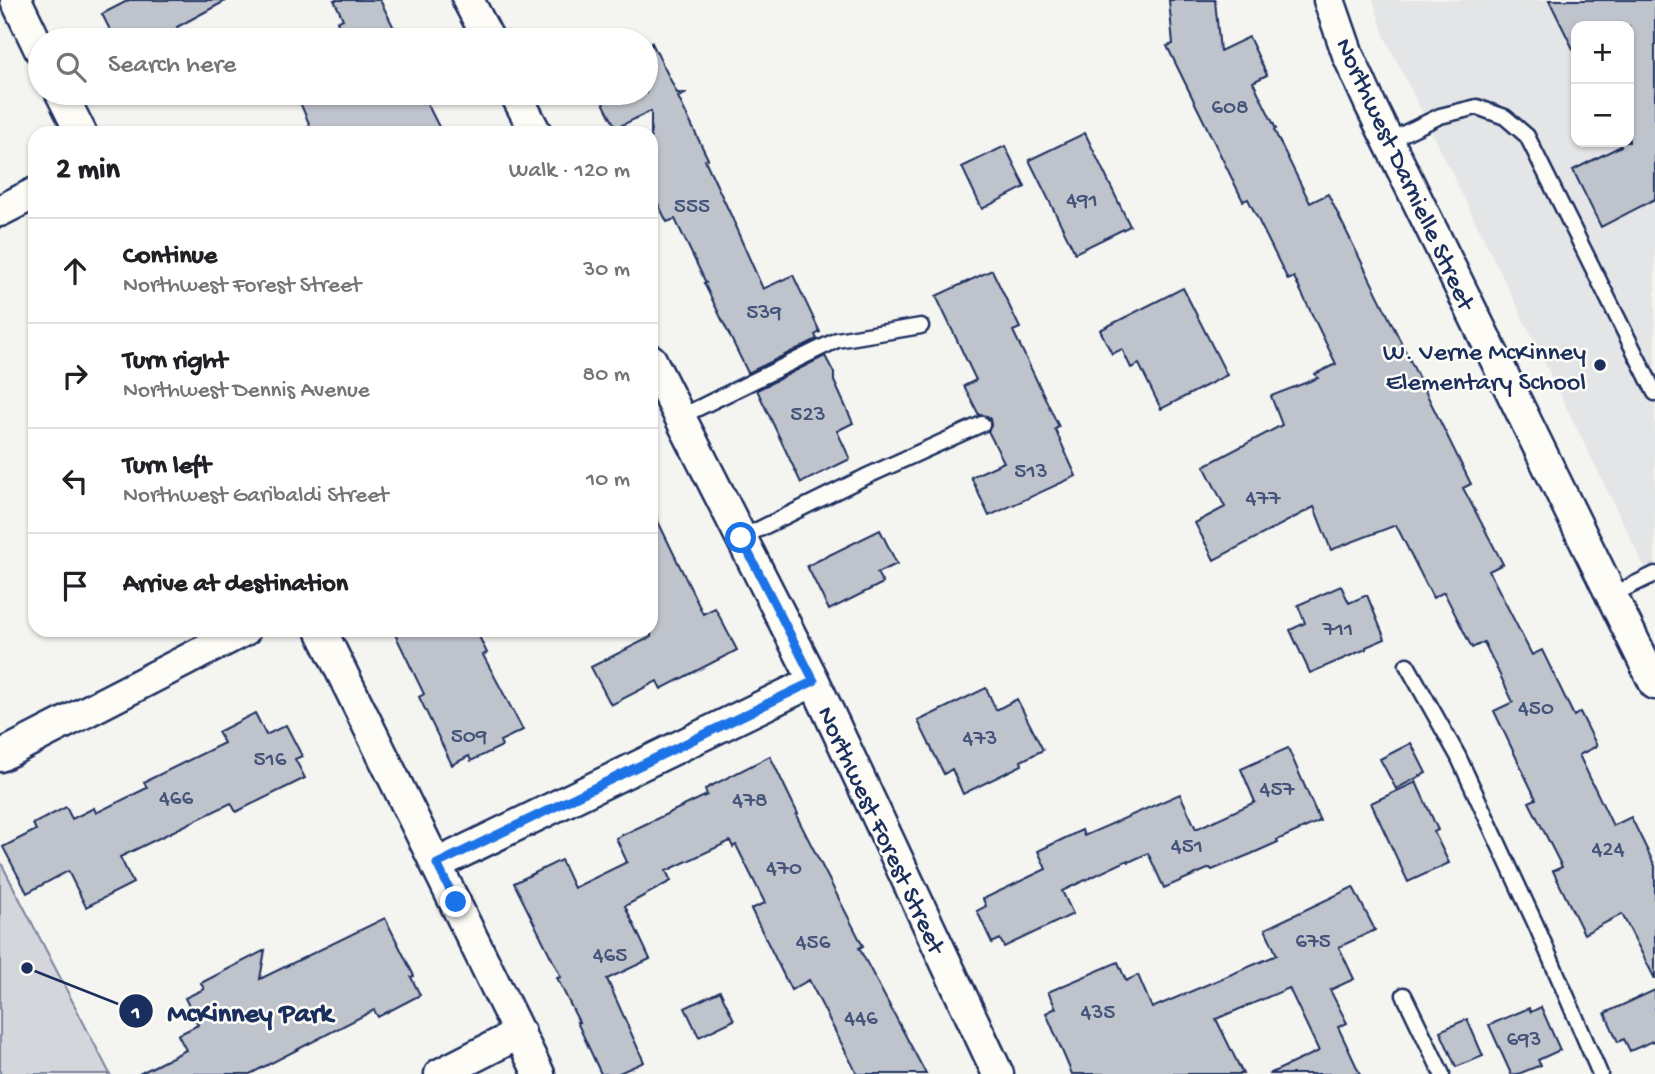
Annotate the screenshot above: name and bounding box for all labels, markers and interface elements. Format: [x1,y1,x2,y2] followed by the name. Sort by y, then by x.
[1571,21,1634,147] map controls
[1571,21,1634,84] button: +
[28,28,658,105] search box
[1326,34,1481,318] street label: Northwest Darnielle Street
[52,48,90,86] icon: search
[108,51,236,82] text: Search here
[1571,84,1634,147] button: −
[1211,95,1249,122] house number: 608
[56,154,120,189] text: 2 min
[509,158,630,185] text: Walk · 120 m
[1066,188,1098,215] house number: 491
[674,194,710,221] house number: 555
[123,242,217,273] text: Continue
[56,252,94,290] icon: ahead
[583,257,630,284] text: 30 m
[123,273,361,300] text: Northwest Forest Street
[746,300,782,327] house number: 539
[1383,339,1586,400] place label: W. Verne McKinney Elementary School
[123,347,227,378] text: Turn right
[56,357,94,395] icon: right
[1592,357,1608,373] marker: W. Verne McKinney Elementary School
[583,362,630,389] text: 80 m
[123,378,370,405] text: Northwest Dennis Avenue
[790,402,826,429] house number: 523
[123,452,211,483] text: Turn left
[1014,459,1048,486] house number: 513
[56,462,94,500] icon: left
[586,467,630,494] text: 10 m
[123,483,388,510] text: Northwest Garibaldi Street
[1246,486,1281,513] house number: 477
[725,522,756,553] route start
[56,567,94,605] icon: arrive
[123,570,348,601] text: Arrive at destination
[1322,617,1353,644] house number: 711
[1518,696,1554,723] house number: 450
[808,702,951,962] street label: Northwest Forest Street
[451,724,488,751] house number: 509
[963,726,997,753] house number: 473
[253,747,287,774] house number: 516
[1260,777,1296,804] house number: 457
[159,786,193,813] house number: 466
[732,788,768,815] house number: 478
[1171,834,1203,861] house number: 451
[1591,837,1625,864] house number: 424
[766,856,802,883] house number: 470
[440,886,471,917] route end
[1295,929,1331,956] house number: 675
[796,930,831,957] house number: 456
[593,943,627,970] house number: 465
[118,987,346,1036] callout: McKinney Park
[167,999,336,1032] text: McKinney Park
[1081,1000,1115,1027] house number: 435
[131,1002,140,1027] text: 1
[844,1006,878,1033] house number: 446
[1506,1027,1542,1054] house number: 693

